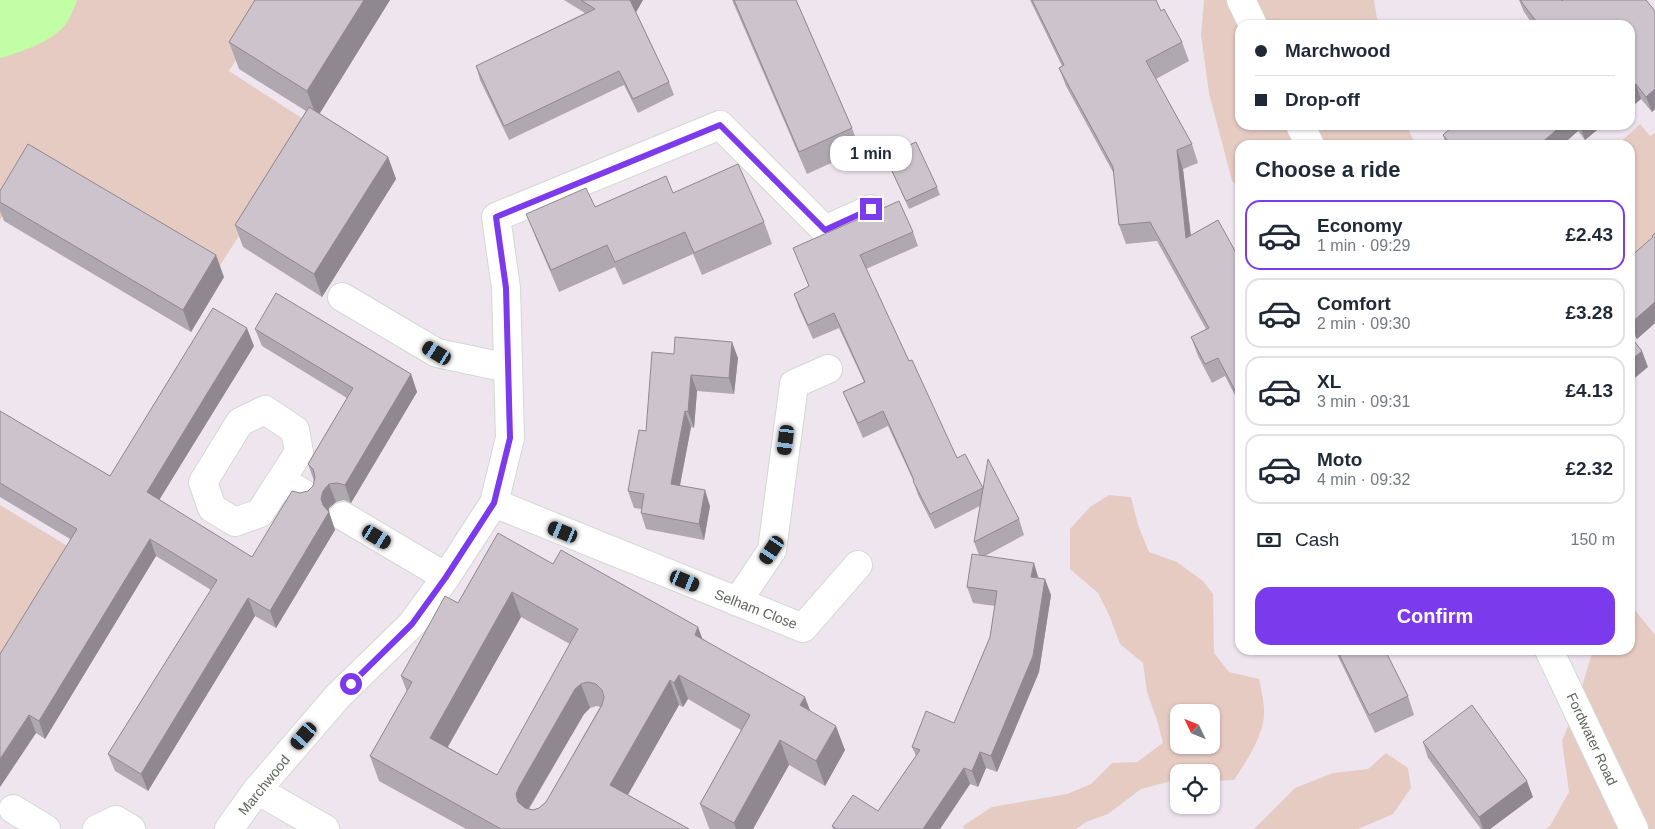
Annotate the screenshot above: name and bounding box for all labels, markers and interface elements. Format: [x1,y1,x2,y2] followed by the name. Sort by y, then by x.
[1285,40,1391,61] text: Marchwood
[1285,89,1360,110] text: Drop-off
[830,136,912,172] callout: 1 min
[850,145,892,162] text: 1 min
[1255,157,1400,182] text: Choose a ride
[860,198,882,220] route end
[1257,213,1302,258] icon: car
[1317,215,1403,236] text: Economy
[1565,224,1613,245] text: £2.43
[1317,237,1410,254] text: 1 min · 09:29
[1257,291,1302,336] icon: car
[1317,293,1391,314] text: Comfort
[1565,302,1613,323] text: £3.28
[1317,315,1410,332] text: 2 min · 09:30
[420,339,453,367] car
[1257,369,1302,414] icon: car
[1317,371,1341,392] text: XL
[1565,380,1613,401] text: £4.13
[1317,393,1410,410] text: 3 min · 09:31
[776,424,795,456] car
[1257,447,1302,492] icon: car
[1317,449,1362,470] text: Moto
[1565,458,1613,479] text: £2.32
[1317,471,1410,488] text: 4 min · 09:32
[546,519,579,545] car
[360,523,393,551] car
[1255,526,1283,554] icon: cash
[1295,529,1339,550] text: Cash
[1571,531,1615,548] text: 150 m
[757,533,786,567] car
[668,568,701,594] car
[712,586,800,632] street label: Selham Close
[1255,587,1615,645] button: Confirm
[340,673,362,695] route start
[1564,690,1620,788] street label: Fordwater Road
[1170,704,1220,754] north arrow
[1170,704,1220,814] map controls
[288,720,319,752] car
[235,752,293,818] street label: Marchwood
[1170,764,1220,814] button: locate

